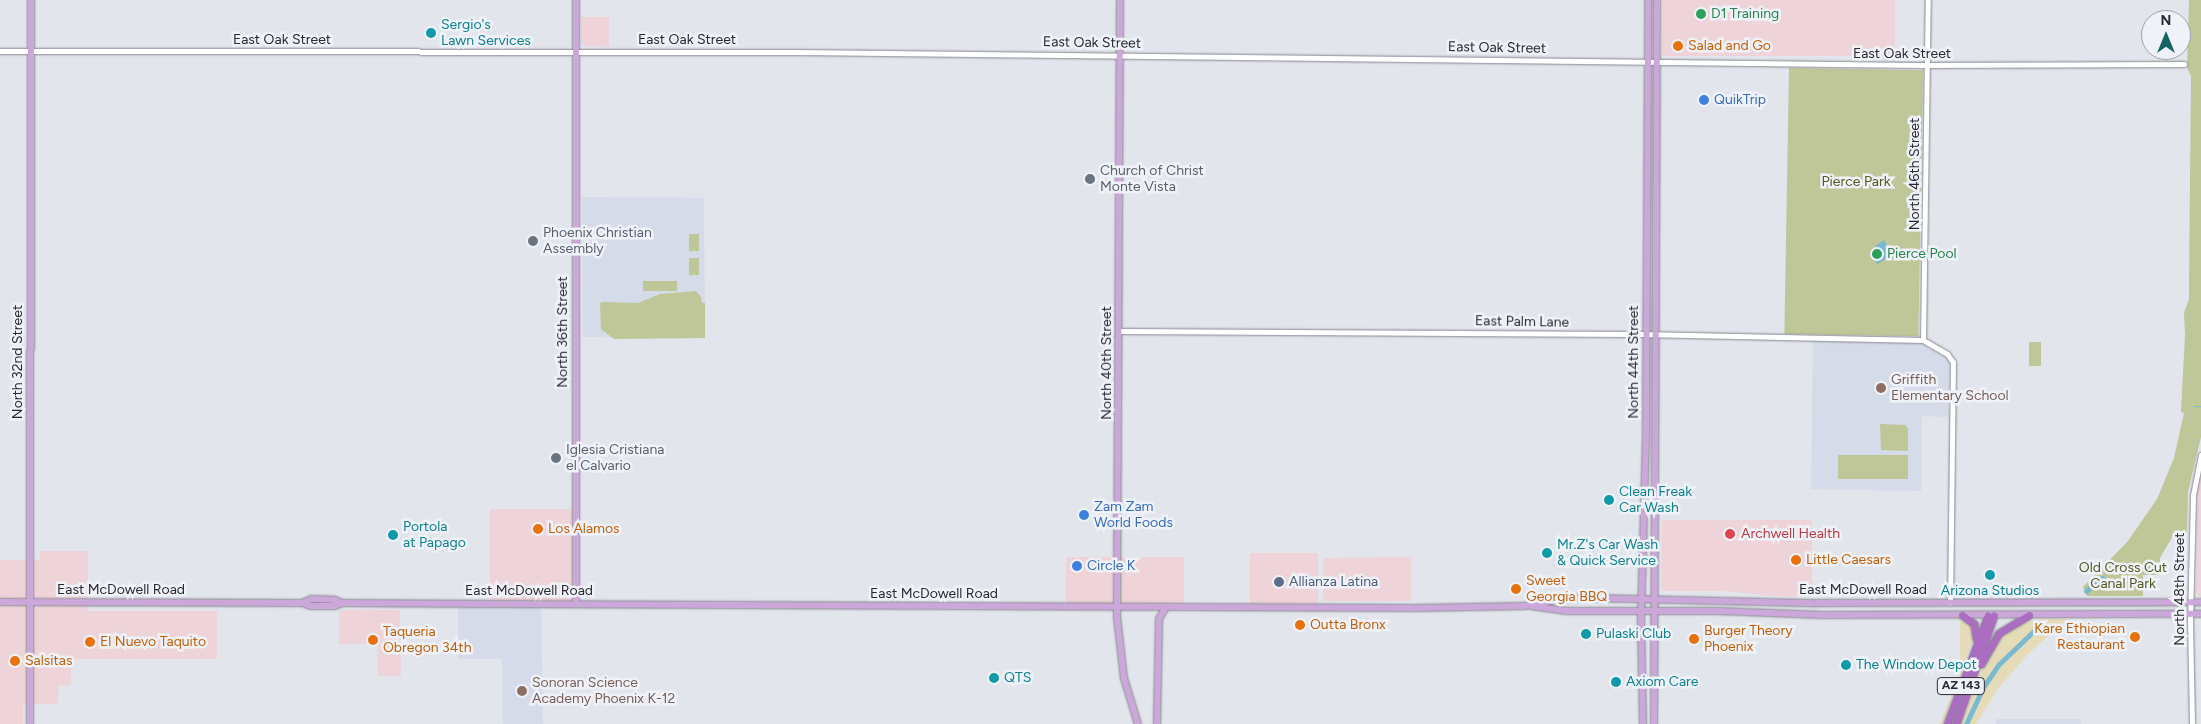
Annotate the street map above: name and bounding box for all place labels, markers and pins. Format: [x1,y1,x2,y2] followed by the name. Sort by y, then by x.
[1711,6,1779,22] place label: D1 Training
[1695,8,1707,20] marker: D1 Training
[441,17,531,49] place label: Sergio's Lawn Services
[425,27,437,39] marker: Sergio's Lawn Services
[1688,38,1771,54] place label: Salad and Go
[1672,40,1684,52] marker: Salad and Go
[1714,92,1766,108] place label: QuikTrip
[1698,94,1710,106] marker: QuikTrip
[1100,163,1204,196] place label: Church of Christ Monte Vista
[1084,173,1096,185] marker: Church of Christ Monte Vista
[543,225,652,258] place label: Phoenix Christian Assembly
[527,235,539,247] marker: Phoenix Christian Assembly
[1887,246,1957,262] place label: Pierce Pool
[1871,248,1883,260] marker: Pierce Pool
[1891,372,2009,404] place label: Griffith Elementary School
[1875,382,1887,394] marker: Griffith Elementary School
[566,442,664,474] place label: Iglesia Cristiana el Calvario
[550,452,562,464] marker: Iglesia Cristiana el Calvario
[1619,484,1692,516] place label: Clean Freak Car Wash
[1603,494,1615,506] marker: Clean Freak Car Wash
[1094,499,1173,532] place label: Zam Zam World Foods
[1078,509,1090,521] marker: Zam Zam World Foods
[403,519,466,552] place label: Portola at Papago
[548,521,620,537] place label: Los Alamos
[532,523,544,535] marker: Los Alamos
[1741,526,1840,542] place label: Archwell Health
[1723,527,1737,541] marker: Archwell Health
[387,529,399,541] marker: Portola at Papago
[1557,537,1658,570] place label: Mr.Z's Car Wash & Quick Service
[1541,547,1553,559] marker: Mr.Z's Car Wash & Quick Service
[1806,552,1891,568] place label: Little Caesars
[1790,554,1802,566] marker: Little Caesars
[1087,558,1135,574] place label: Circle K
[1071,560,1083,572] marker: Circle K
[1984,569,1996,581] marker: Arizona Studios
[1526,573,1607,606] place label: Sweet Georgia BBQ
[1289,574,1378,590] place label: Allianza Latina
[1273,576,1285,588] marker: Allianza Latina
[1510,583,1522,595] marker: Sweet Georgia BBQ
[1941,583,2039,599] place label: Arizona Studios
[1310,617,1386,633] place label: Outta Bronx
[1294,619,1306,631] marker: Outta Bronx
[2034,621,2125,654] place label: Kare Ethiopian Restaurant
[1704,623,1793,656] place label: Burger Theory Phoenix
[383,624,471,656] place label: Taqueria Obregon 34th
[1596,626,1671,642] place label: Pulaski Club
[1580,628,1592,640] marker: Pulaski Club
[2129,631,2141,643] marker: Kare Ethiopian Restaurant
[1688,633,1700,645] marker: Burger Theory Phoenix
[100,634,206,650] place label: El Nuevo Taquito
[367,634,379,646] marker: Taqueria Obregon 34th
[84,636,96,648] marker: El Nuevo Taquito
[25,653,73,669] place label: Salsitas
[9,655,21,667] marker: Salsitas
[1856,657,1977,673] place label: The Window Depot
[1840,659,1852,671] marker: The Window Depot
[1004,670,1031,686] place label: QTS
[988,672,1000,684] marker: QTS
[1626,674,1698,690] place label: Axiom Care
[532,675,675,708] place label: Sonoran Science Academy Phoenix K-12
[1610,676,1622,688] marker: Axiom Care
[516,685,528,697] marker: Sonoran Science Academy Phoenix K-12

